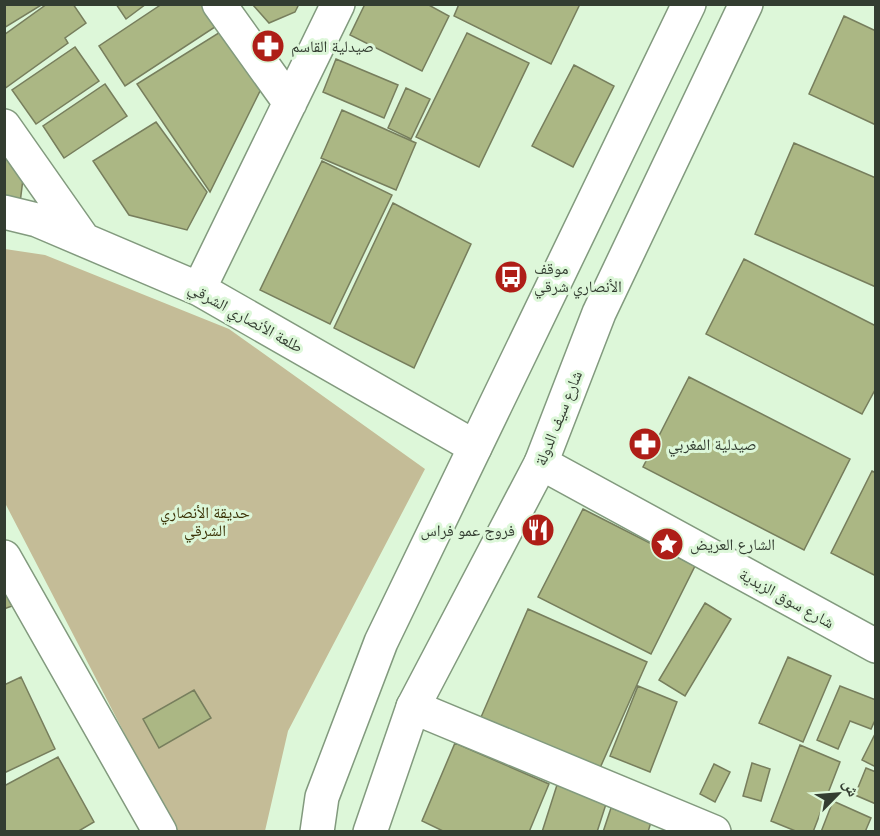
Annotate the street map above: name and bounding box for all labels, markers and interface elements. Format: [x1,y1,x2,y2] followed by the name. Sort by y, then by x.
[250,28,286,64] pharmacy icon: صيدلية القاسم
[291,36,374,57] place label: صيدلية القاسم
[534,258,622,299] place label: موقف الأنصاري شرقي
[493,259,529,295] bus stop icon: موقف الأنصاري شرقي
[184,277,307,359] street label: طلعة الأنصاري الشرقي
[530,367,587,469] street label: شارع سيف الدولة
[627,426,663,462] pharmacy icon: صيدلية المغربي
[668,434,757,457] place label: صيدلية المغربي
[160,502,250,543] park label: حديقة الأنصاري الشرقي
[520,512,556,548] restaurant icon: فروج عمو فراس
[421,520,515,541] place label: فروج عمو فراس
[649,526,685,562] place icon: الشارع العريض
[690,534,775,555] place label: الشارع العريض
[736,564,838,633] street label: شارع سوق الزبدية
[808,764,868,824] north arrow
[839,776,864,800] text: ش

